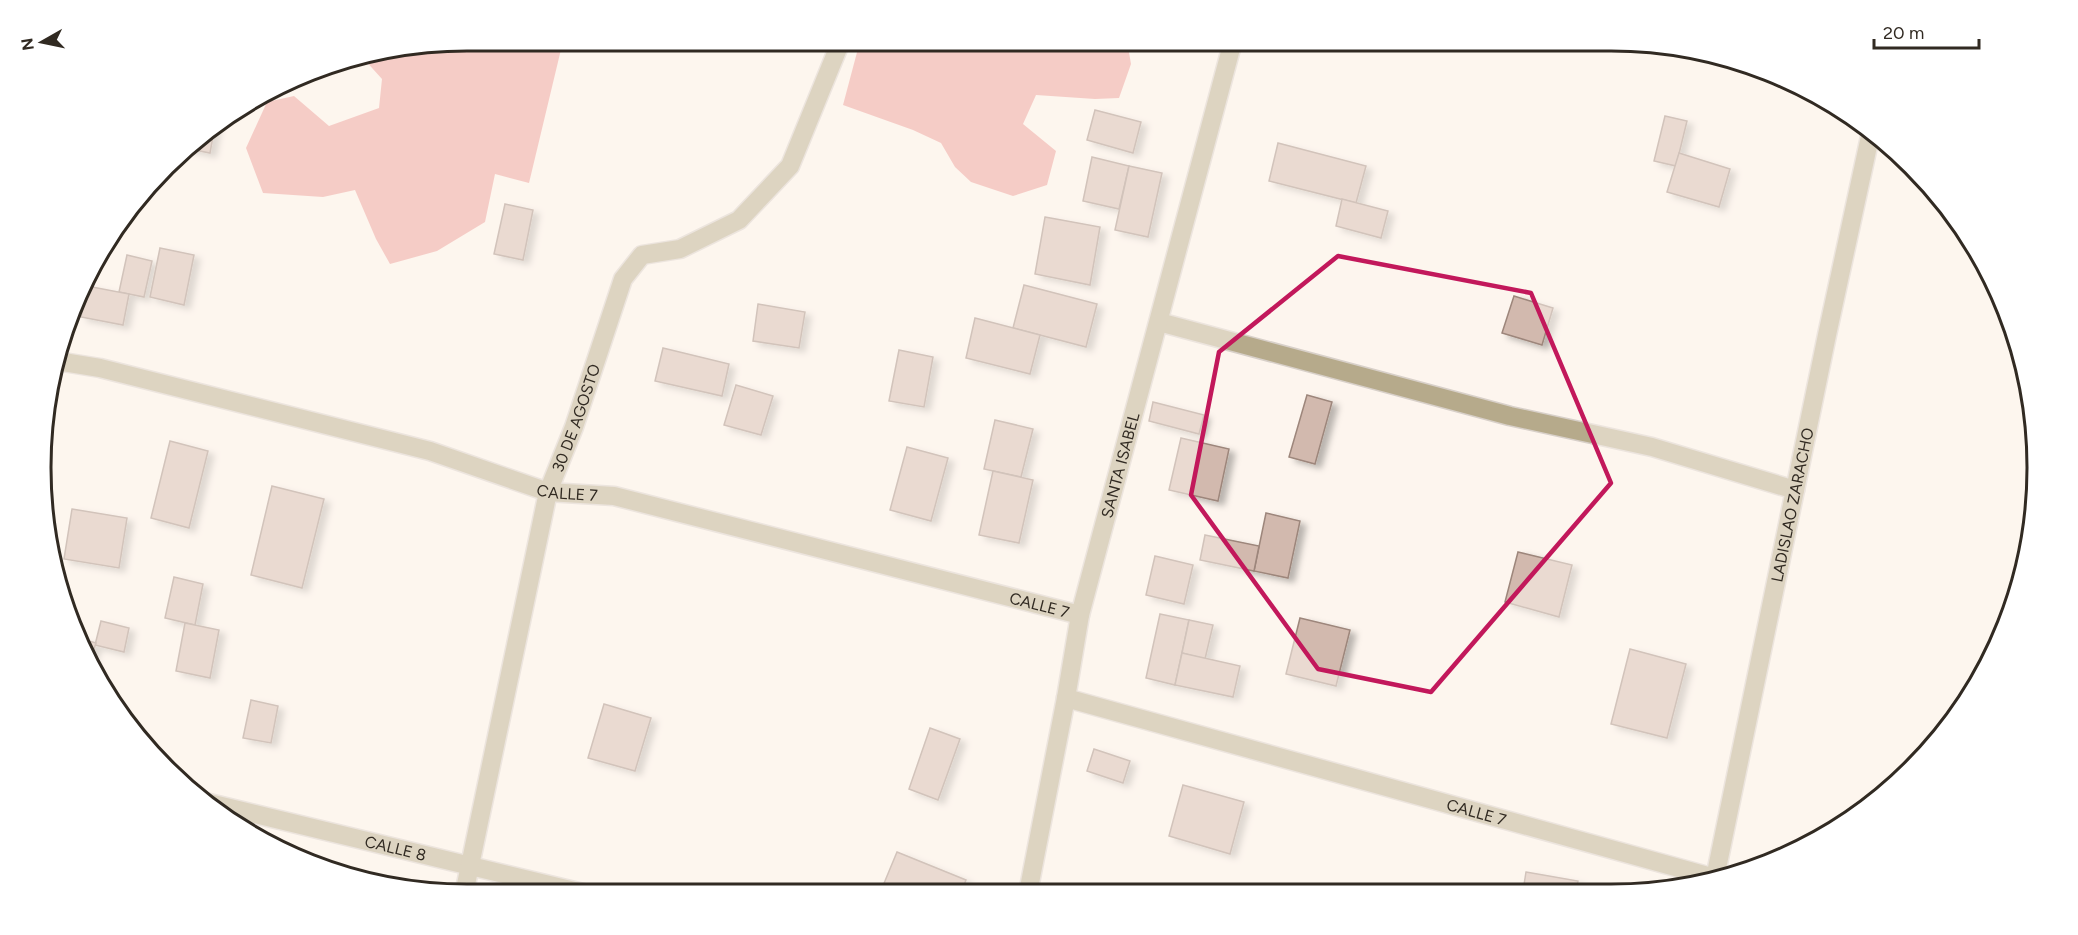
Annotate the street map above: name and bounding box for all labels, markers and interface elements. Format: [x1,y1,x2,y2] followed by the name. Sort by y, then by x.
[12,12,72,72] north arrow
[1874,12,1979,50] scale bar
[1883,22,1924,44] text: 20 m
[17,37,38,52] text: N
[548,361,604,475] street label: 30 DE AGOSTO
[1097,410,1143,520] street label: SANTA ISABEL
[1767,426,1817,584] street label: LADISLAO ZARACHO
[534,479,599,505] street label: CALLE 7
[1008,588,1072,622] street label: CALLE 7
[1445,795,1509,829] street label: CALLE 7
[363,831,428,864] street label: CALLE 8

